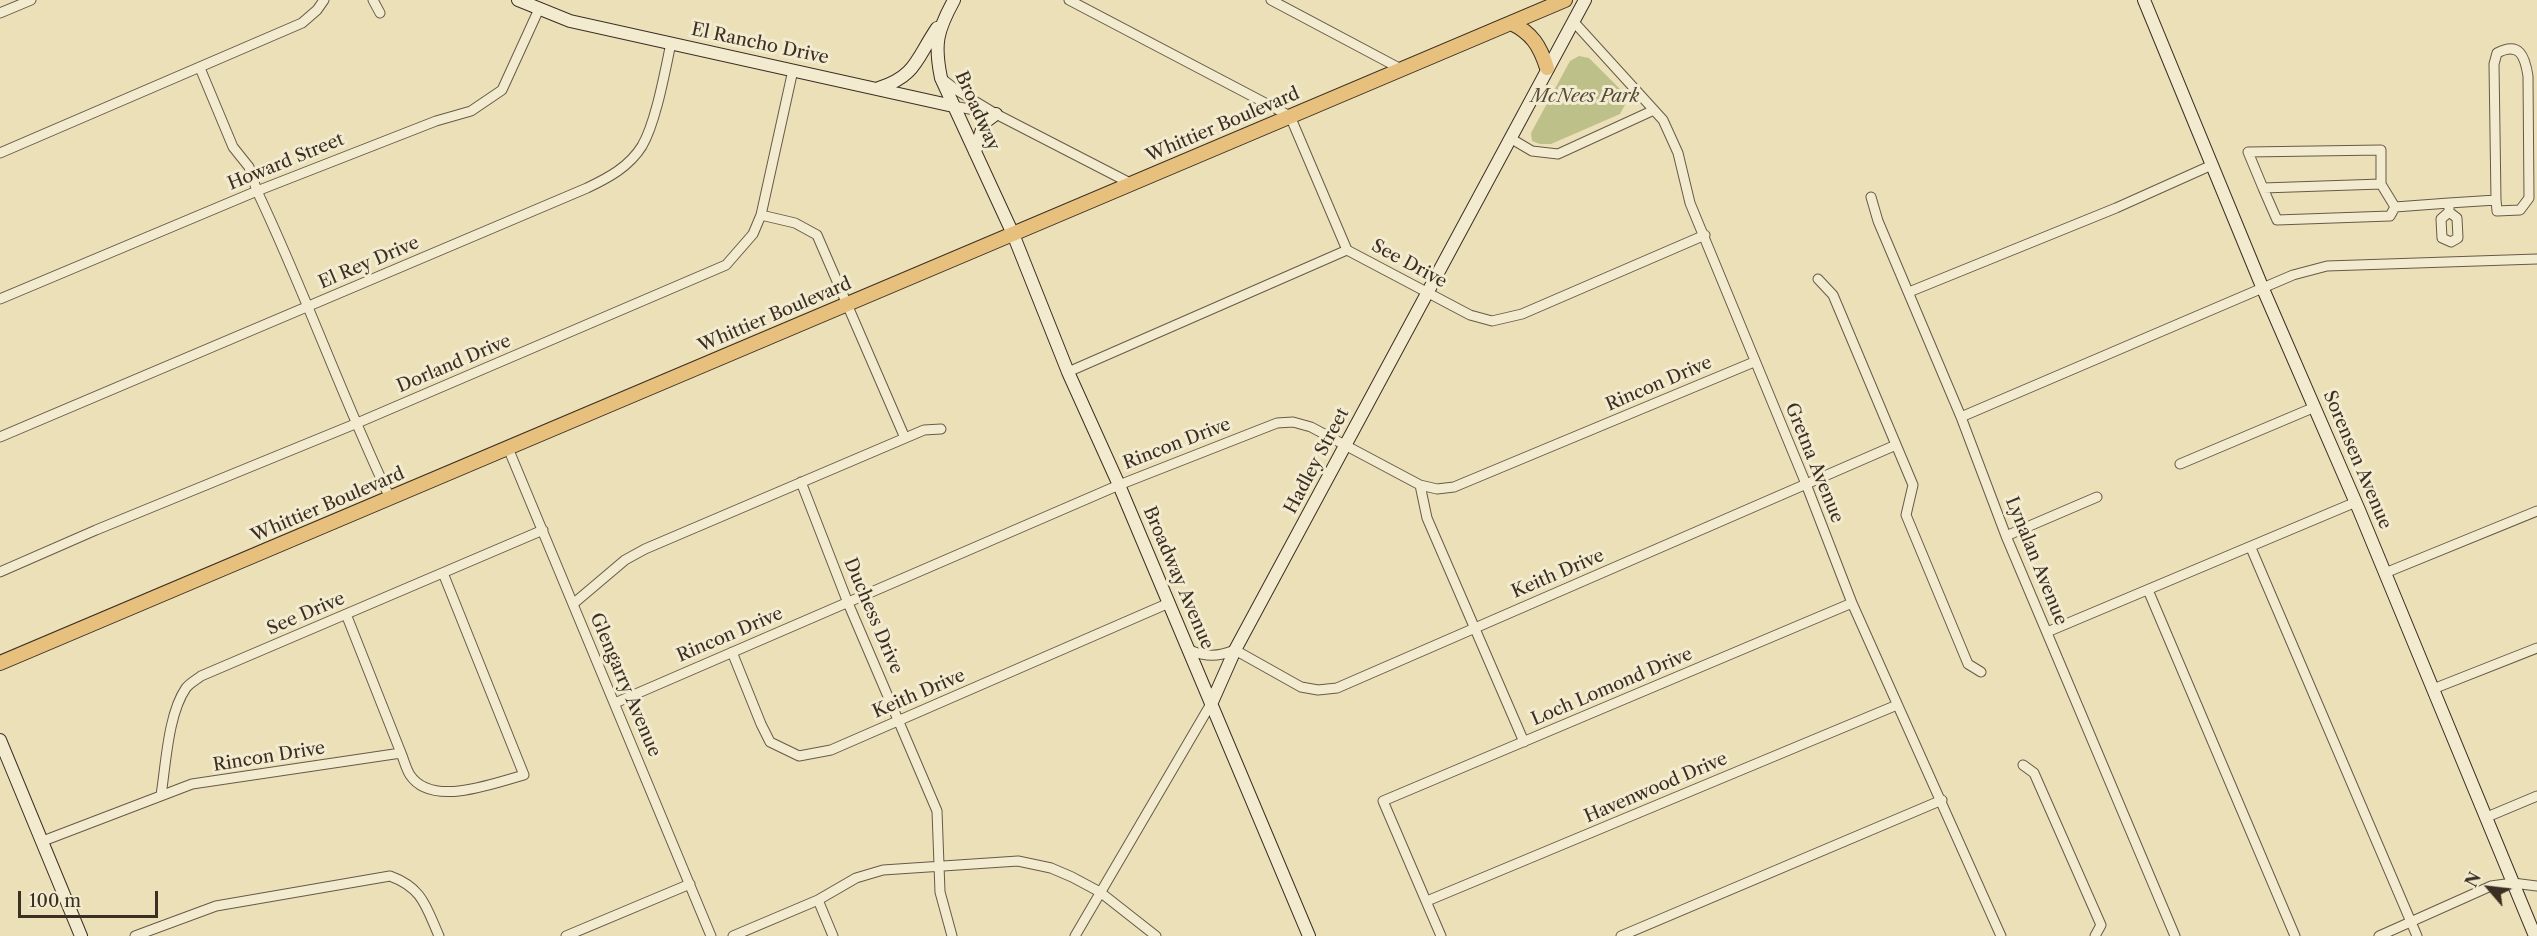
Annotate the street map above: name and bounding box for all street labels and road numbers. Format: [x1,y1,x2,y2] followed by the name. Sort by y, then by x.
[689,19,831,69] street label: El Rancho Drive
[950,68,1004,154] street label: Broadway
[1143,83,1303,167] street label: Whittier Boulevard
[225,129,347,195] street label: Howard Street
[316,232,422,294] street label: El Rey Drive
[1368,235,1450,293] street label: See Drive
[695,273,855,357] street label: Whittier Boulevard
[394,330,514,398] street label: Dorland Drive
[1603,352,1715,416] street label: Rincon Drive
[2318,387,2396,533] street label: Sorensen Avenue
[1780,400,1848,526] street label: Gretna Avenue
[1280,404,1354,518] street label: Hadley Street
[1120,414,1234,474] street label: Rincon Drive
[248,463,408,547] street label: Whittier Boulevard
[2000,494,2072,628] street label: Lynalan Avenue
[1138,503,1218,653] street label: Broadway Avenue
[1509,545,1607,603] street label: Keith Drive
[839,555,907,677] street label: Duchess Drive
[264,588,348,640] street label: See Drive
[674,603,786,667] street label: Rincon Drive
[585,610,665,760] street label: Glengarry Avenue
[1528,643,1696,731] street label: Loch Lomond Drive
[870,665,968,723] street label: Keith Drive
[211,737,327,777] street label: Rincon Drive
[1581,748,1731,828] street label: Havenwood Drive

